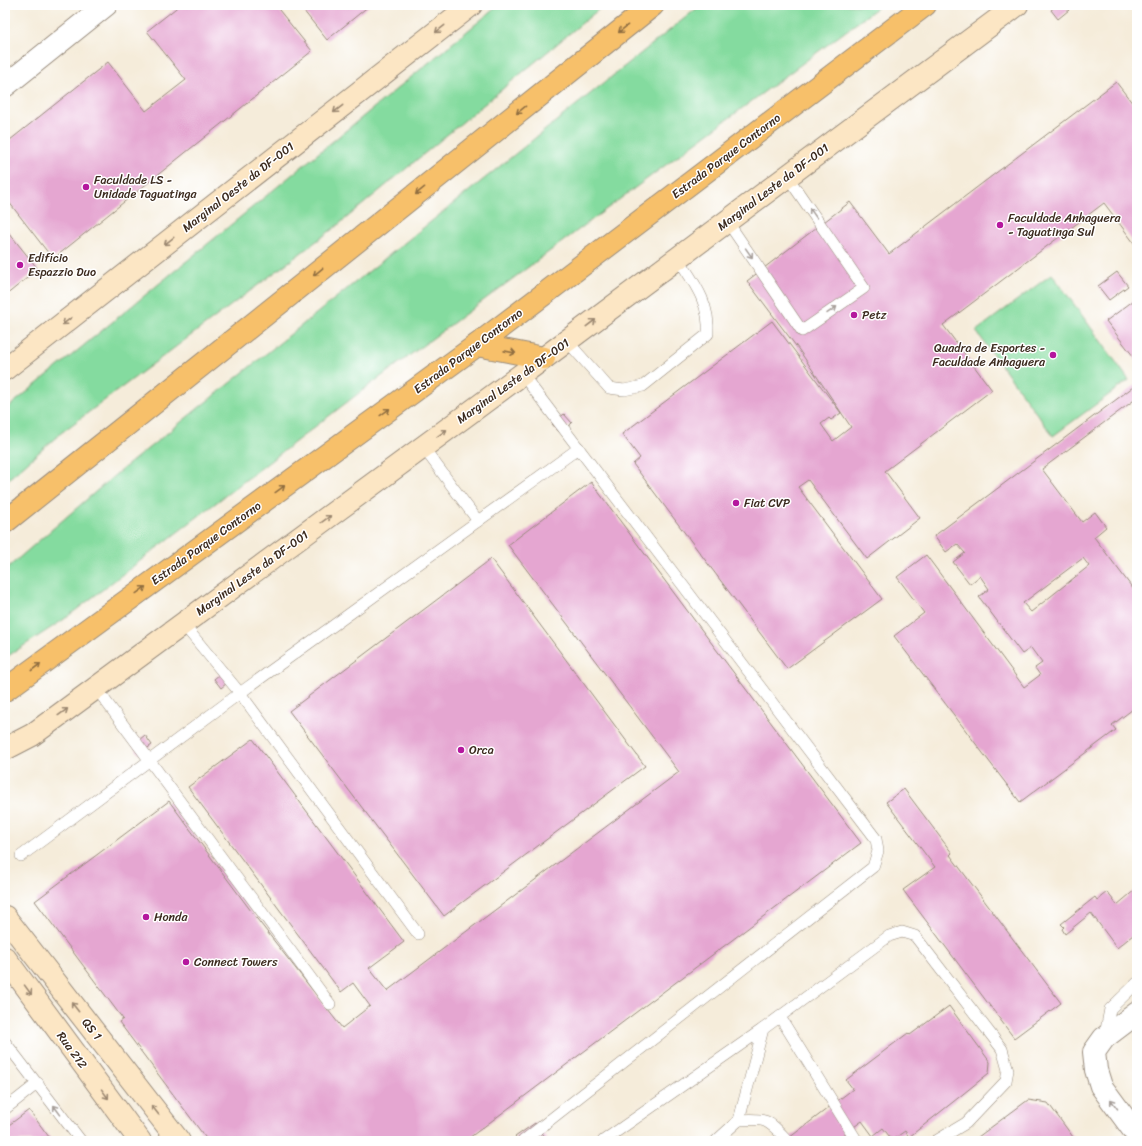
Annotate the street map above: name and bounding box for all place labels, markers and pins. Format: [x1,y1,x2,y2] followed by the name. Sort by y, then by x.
[94,169,198,205] place label: Faculdade LS - Unidade Taguatinga
[81,182,91,192] marker: Faculdade LS - Unidade Taguatinga
[1008,207,1122,243] place label: Faculdade Anhaguera - Taguatinga Sul
[995,220,1005,230] marker: Faculdade Anhaguera - Taguatinga Sul
[28,247,96,283] place label: Edifício Espazzio Duo
[15,260,25,270] marker: Edifício Espazzio Duo
[862,304,887,326] place label: Petz
[849,310,859,320] marker: Petz
[932,337,1046,373] place label: Quadra de Esportes - Faculdade Anhaguera
[1048,350,1058,360] marker: Quadra de Esportes - Faculdade Anhaguera
[744,492,791,514] place label: Fiat CVP
[731,498,741,508] marker: Fiat CVP
[469,739,494,761] place label: Orca
[456,745,466,755] marker: Orca
[154,906,188,928] place label: Honda
[141,912,151,922] marker: Honda
[194,951,278,973] place label: Connect Towers
[181,957,191,967] marker: Connect Towers

